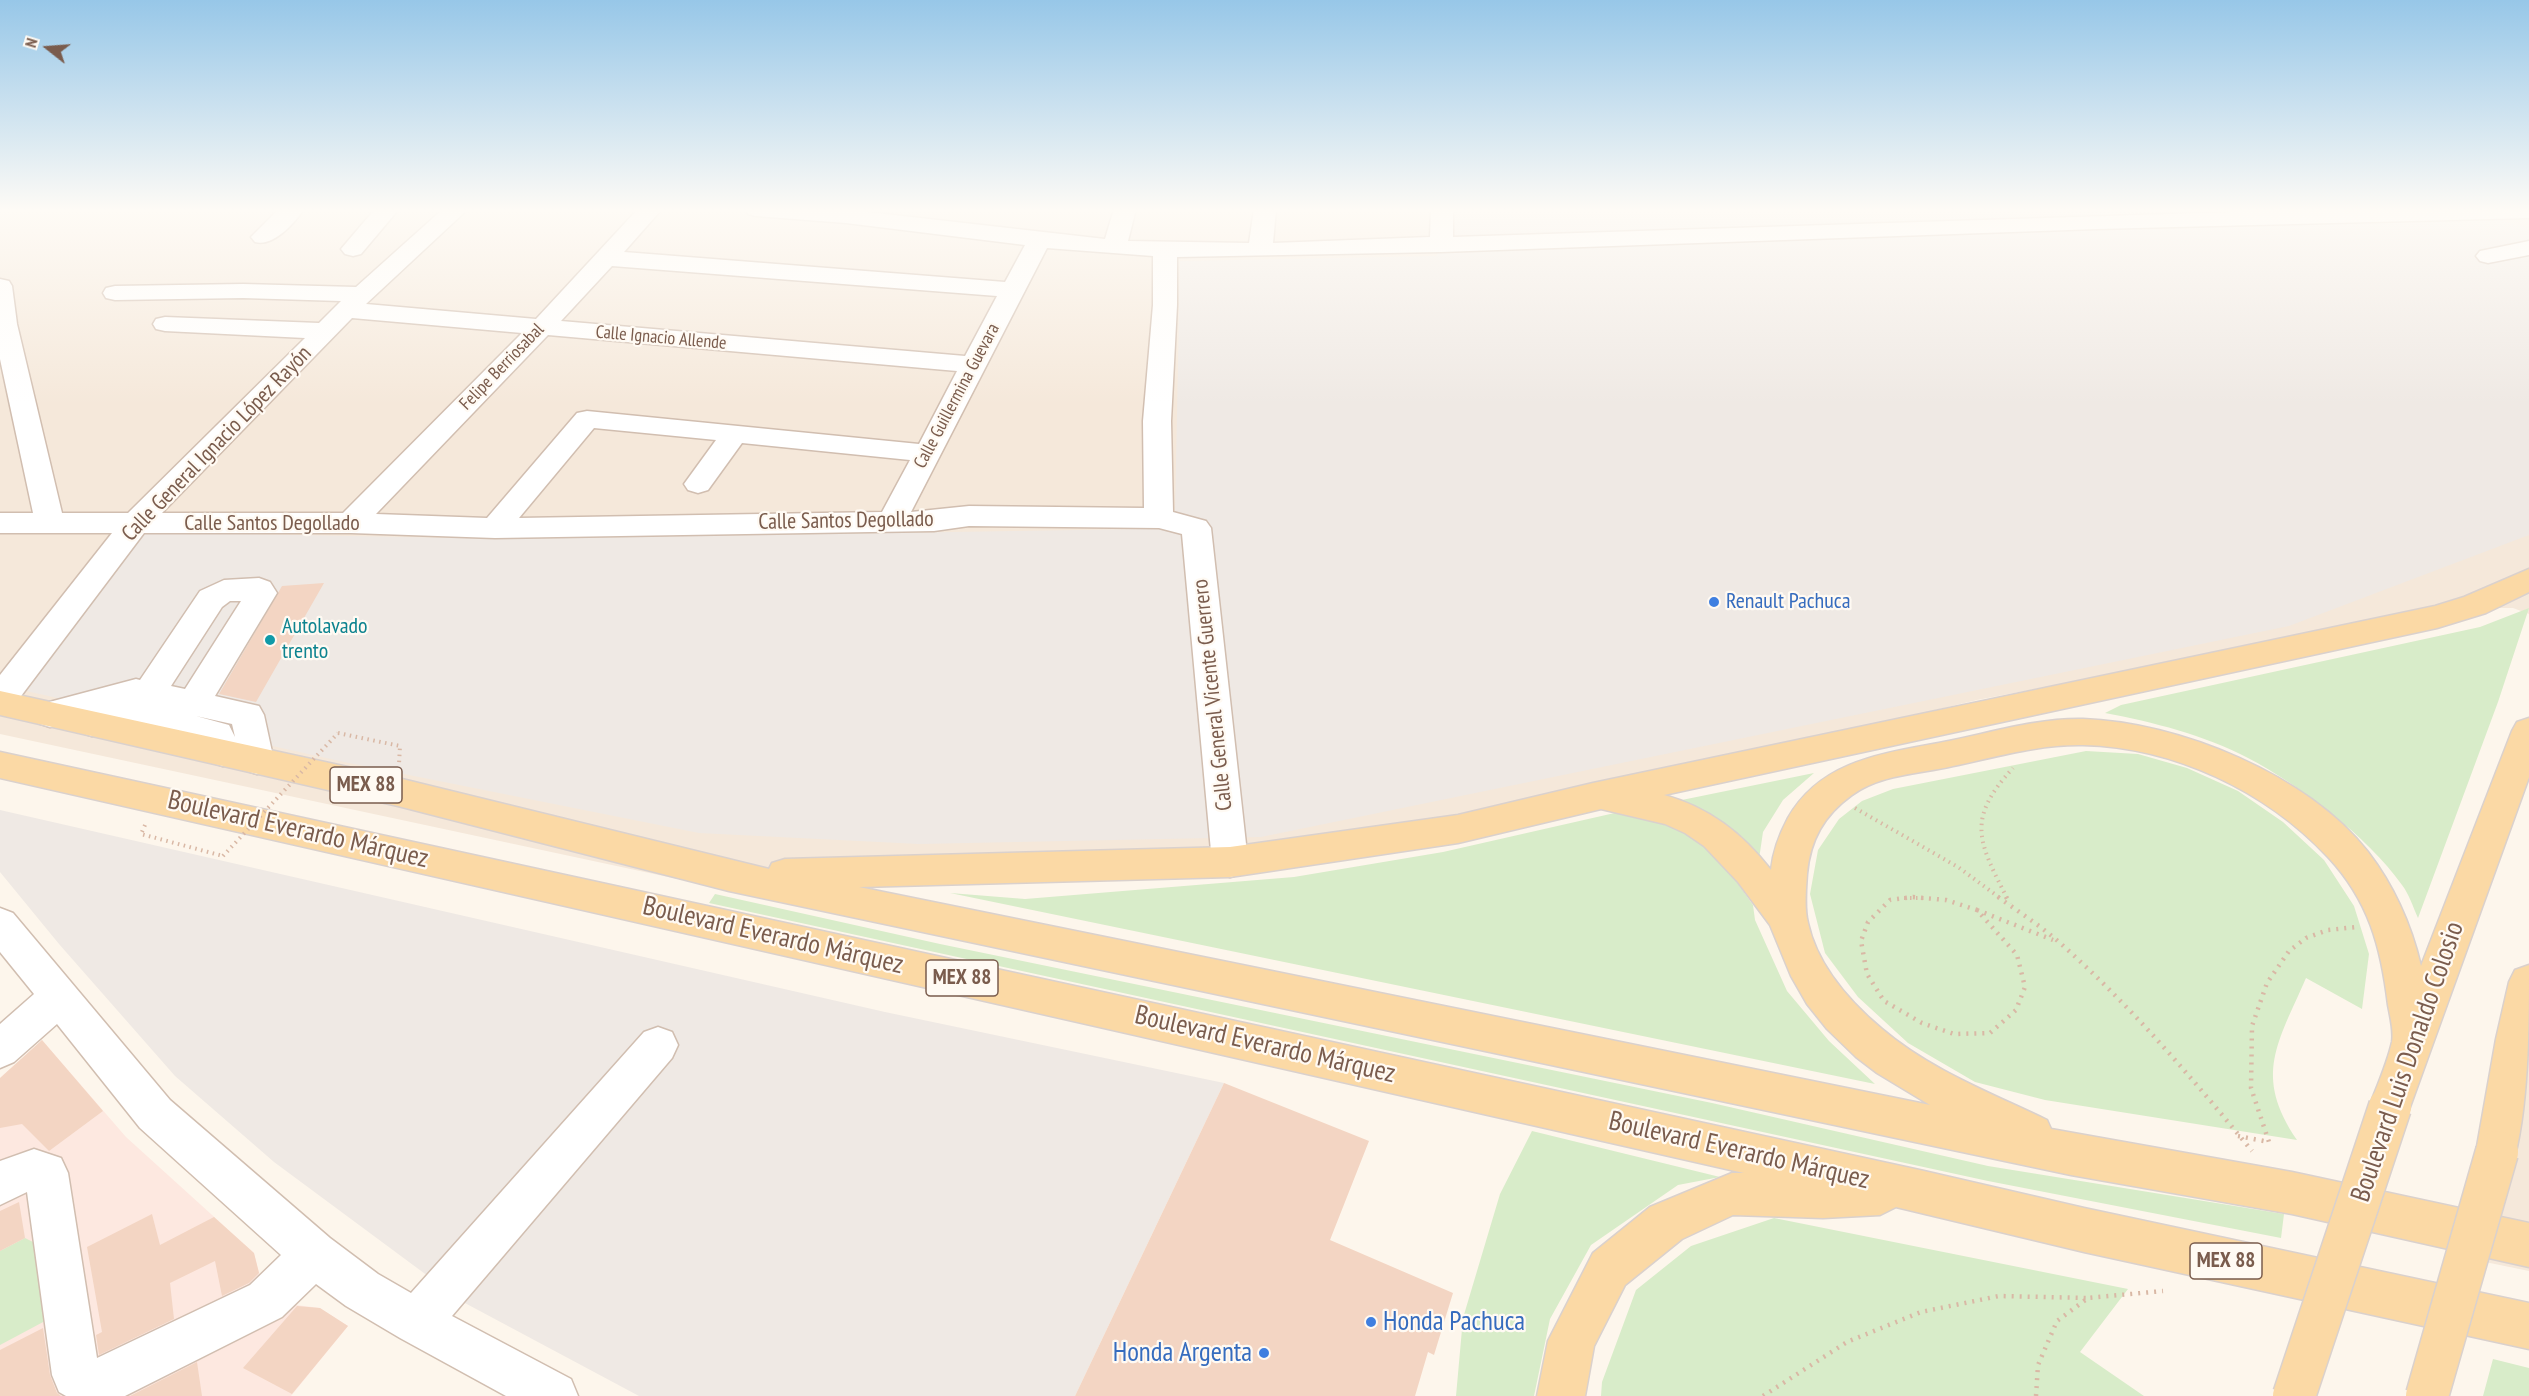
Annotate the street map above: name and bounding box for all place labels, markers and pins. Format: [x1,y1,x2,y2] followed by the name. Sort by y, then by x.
[1726,589,1850,615] place label: Renault Pachuca
[1707,595,1721,609] marker: Renault Pachuca
[282,614,368,666] place label: Autolavado trento
[263,633,277,647] marker: Autolavado trento
[1383,1306,1525,1338] place label: Honda Pachuca
[1364,1315,1378,1329] marker: Honda Pachuca
[1113,1337,1252,1369] place label: Honda Argenta
[1257,1346,1271,1360] marker: Honda Argenta

